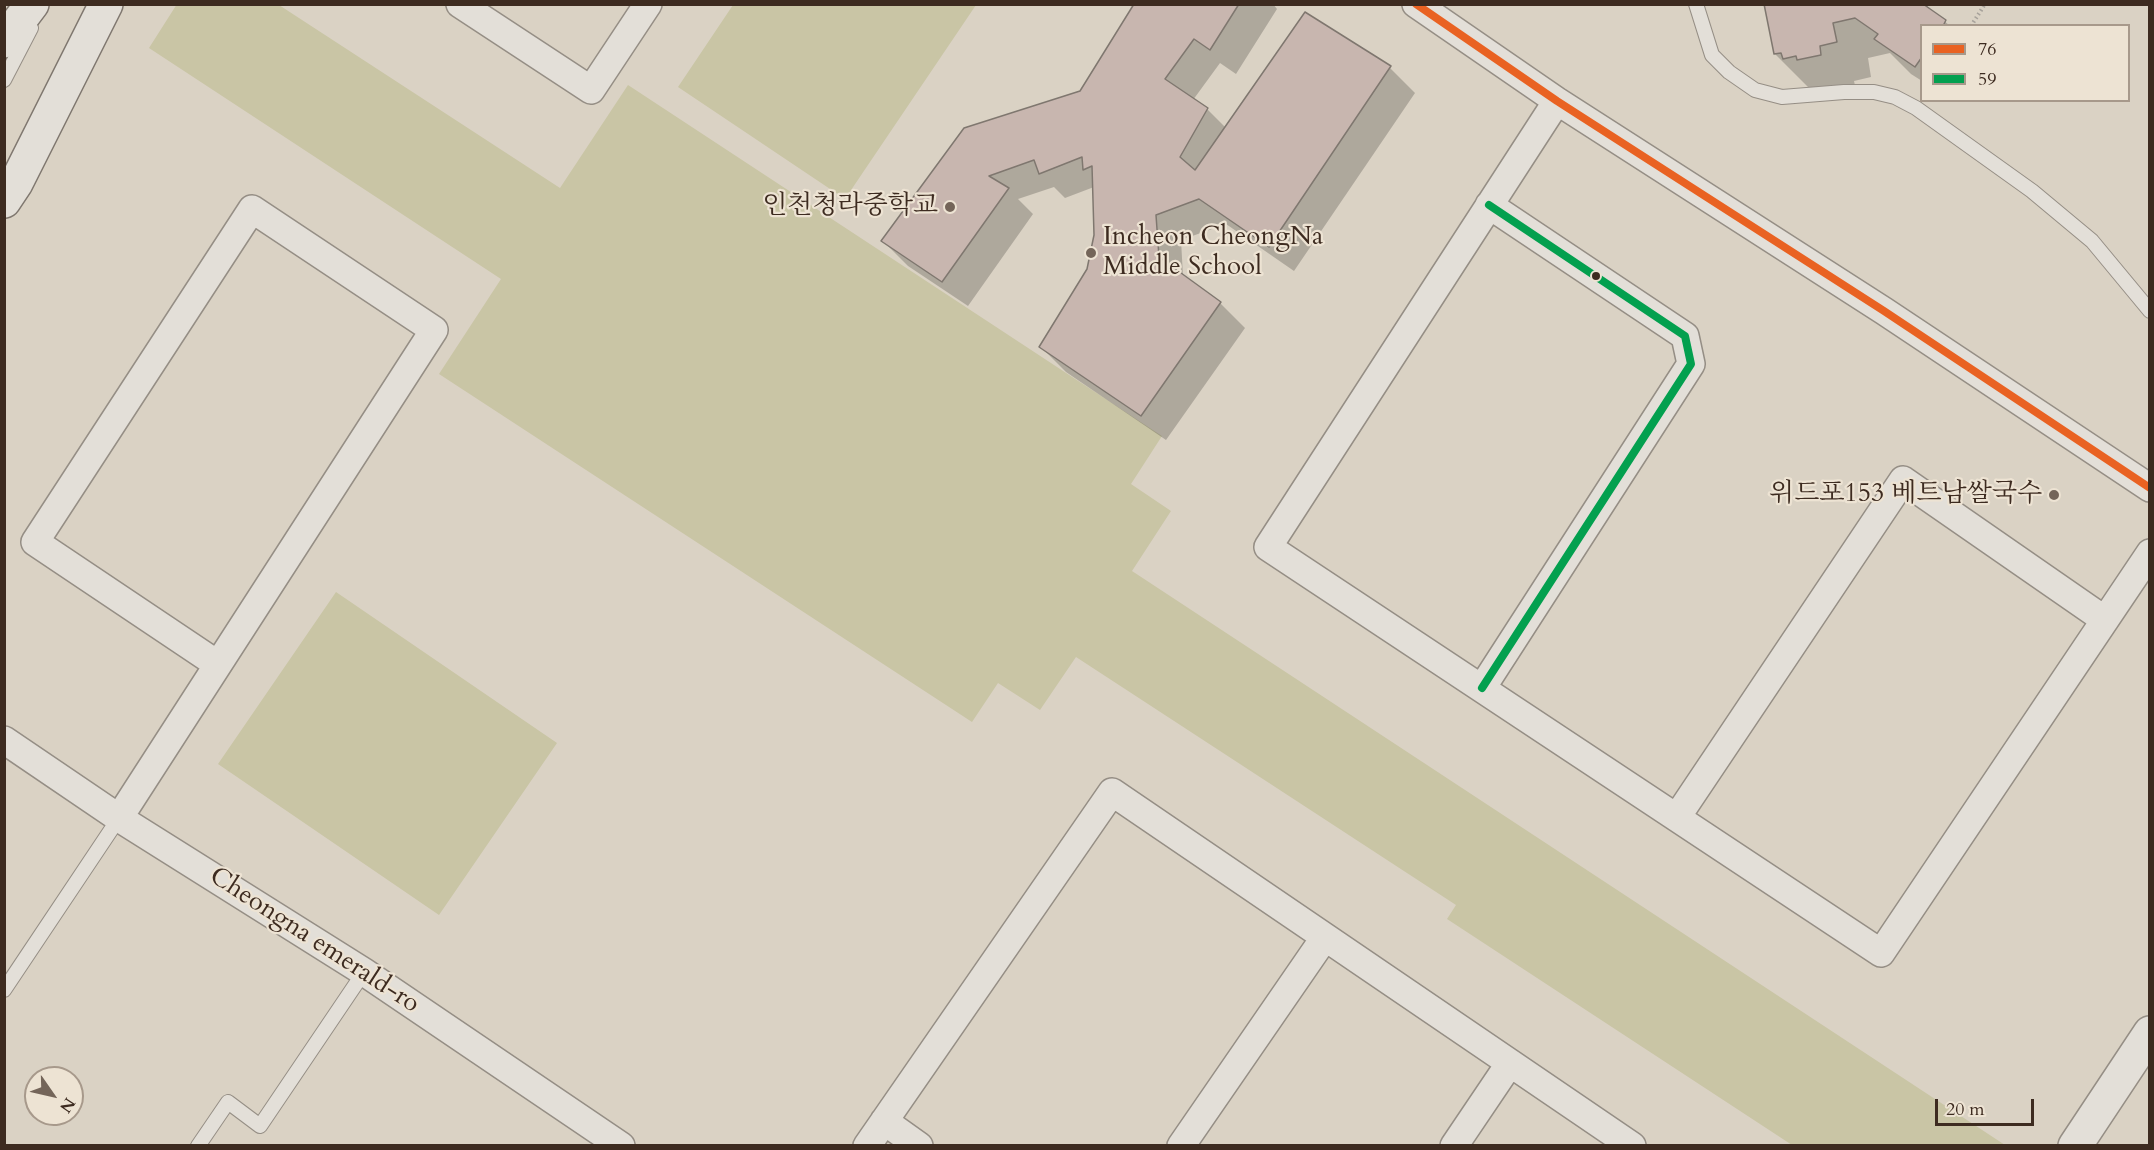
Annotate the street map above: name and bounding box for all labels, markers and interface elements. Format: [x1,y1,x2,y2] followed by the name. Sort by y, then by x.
[1920,24,2130,102] legend
[1978,37,1996,62] text: 76
[1978,67,1996,92] text: 59
[762,191,938,223] place label: 인천청라중학교
[943,200,957,214] marker: 인천청라중학교
[1103,222,1323,284] place label: Incheon CheongNa Middle School
[1084,246,1098,260] marker: Incheon CheongNa Middle School
[1590,270,1602,282] unlabelled marker
[1769,479,2042,511] place label: 위드포153 베트남쌀국수
[2047,488,2061,502] marker: 위드포153 베트남쌀국수
[203,861,425,1021] street label: Cheongna emerald-ro
[24,1066,84,1126] north arrow
[1938,1087,2037,1125] scale bar
[54,1093,80,1117] text: N
[1946,1097,1985,1122] text: 20 m

